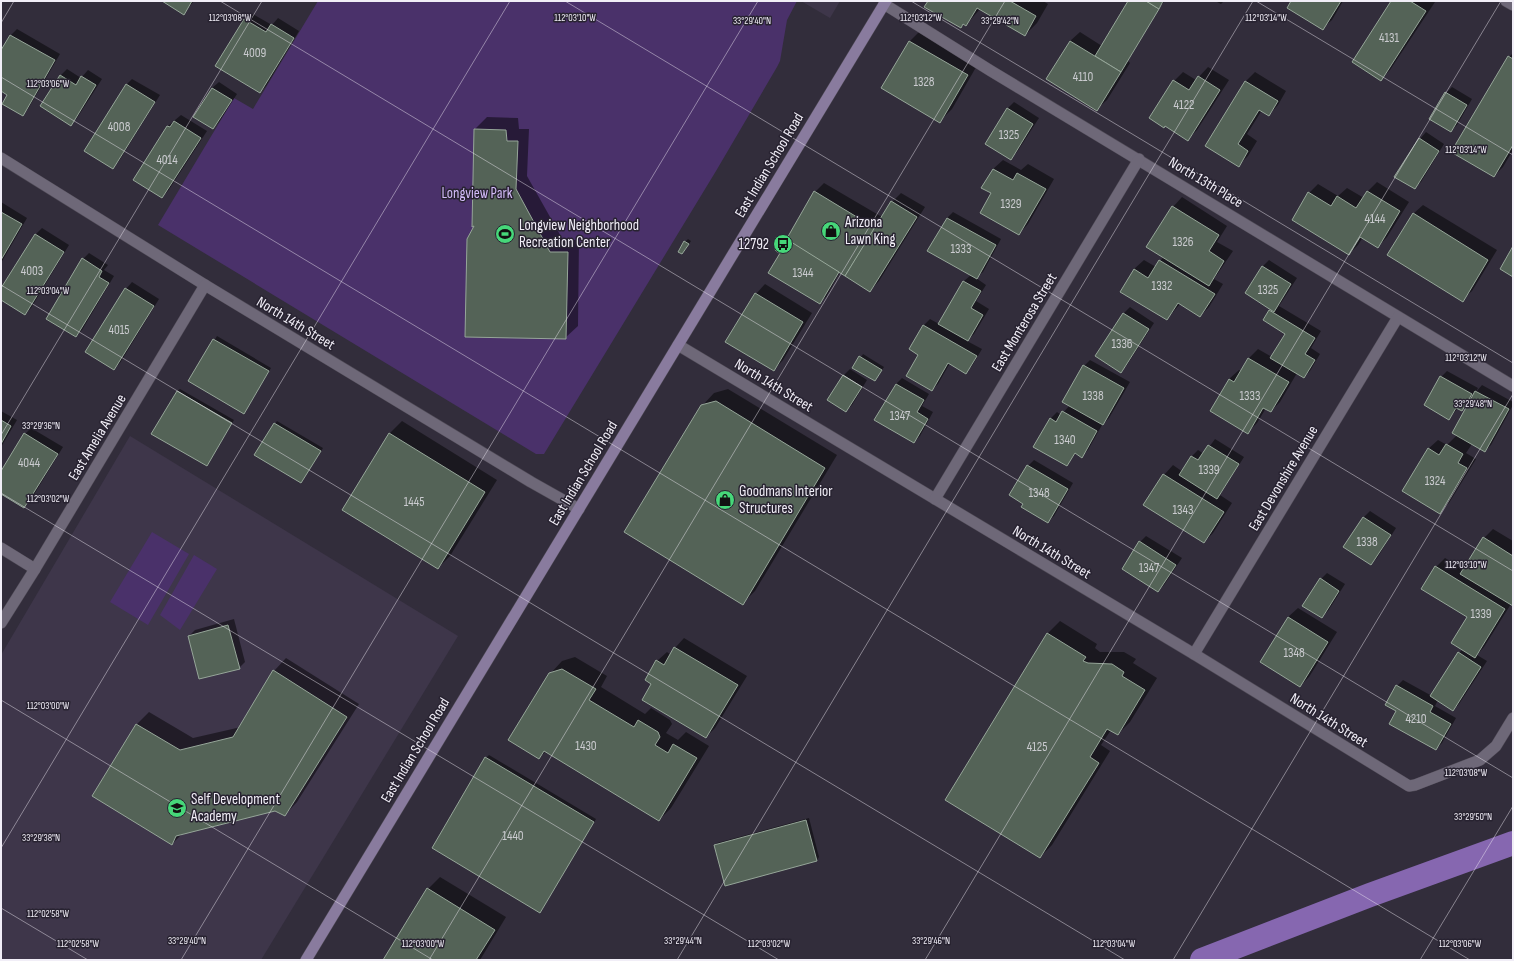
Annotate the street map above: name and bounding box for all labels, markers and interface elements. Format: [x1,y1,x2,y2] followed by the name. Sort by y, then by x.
[209,12,252,24] text: 112°03'08"W
[554,12,596,24] text: 112°03'10"W
[900,12,942,24] text: 112°03'12"W
[1245,12,1287,24] text: 112°03'14"W
[733,15,771,27] text: 33°29'40"N
[981,15,1019,27] text: 33°29'42"N
[1379,30,1399,46] house number: 4131
[244,45,267,61] house number: 4009
[1073,69,1093,85] house number: 4110
[913,74,935,90] house number: 1328
[27,78,70,90] text: 112°03'06"W
[1174,97,1194,113] house number: 4122
[731,110,808,221] street label: East Indian School Road
[108,119,131,135] house number: 4008
[999,127,1019,143] house number: 1325
[1445,144,1487,156] text: 112°03'14"W
[156,152,178,168] house number: 4014
[1165,153,1246,212] street label: North 13th Place
[441,184,513,203] park label: Longview Park
[1000,196,1022,212] house number: 1329
[1365,211,1386,227] house number: 4144
[844,213,896,249] place label: Arizona Lawn King
[519,216,639,252] place label: Longview Neighborhood Recreation Center
[820,220,842,242] shop icon: Arizona Lawn King
[494,223,516,245] sports icon: Longview Neighborhood Recreation Center
[772,233,794,255] bus stop icon: 12792
[1172,234,1194,250] house number: 1326
[739,235,769,254] place label: 12792
[951,241,971,257] house number: 1333
[21,263,43,279] house number: 4003
[793,265,814,281] house number: 1344
[988,269,1062,375] street label: East Monterosa Street
[1152,278,1172,294] house number: 1332
[1258,282,1278,298] house number: 1325
[27,285,70,297] text: 112°03'04"W
[253,293,339,355] street label: North 14th Street
[109,322,130,338] house number: 4015
[1111,336,1133,352] house number: 1336
[1445,352,1487,364] text: 112°03'12"W
[731,355,817,417] street label: North 14th Street
[1082,388,1104,404] house number: 1338
[1240,388,1260,404] house number: 1333
[64,391,131,484] street label: East Amelia Avenue
[1454,398,1492,410] text: 33°29'48"N
[890,408,911,424] house number: 1347
[545,418,622,529] street label: East Indian School Road
[22,420,60,432] text: 33°29'36"N
[1245,422,1322,534] street label: East Devonshire Avenue
[1054,432,1076,448] house number: 1340
[18,455,41,471] house number: 4044
[1198,462,1220,478] house number: 1339
[1425,473,1446,489] house number: 1324
[739,482,833,518] place label: Goodmans Interior Structures
[1028,485,1050,501] house number: 1348
[714,489,736,511] shop icon: Goodmans Interior Structures
[27,493,70,505] text: 112°03'02"W
[404,494,424,510] house number: 1445
[1173,502,1193,518] house number: 1343
[1009,522,1095,584] street label: North 14th Street
[1356,534,1378,550] house number: 1338
[1445,559,1487,571] text: 112°03'10"W
[1139,560,1160,576] house number: 1347
[1470,606,1492,622] house number: 1339
[1283,645,1305,661] house number: 1348
[1286,689,1372,752] street label: North 14th Street
[377,695,454,806] street label: East Indian School Road
[27,700,70,712] text: 112°03'00"W
[1405,711,1427,727] house number: 4210
[575,738,597,754] house number: 1430
[1027,739,1047,755] house number: 4125
[1445,767,1488,779] text: 112°03'08"W
[190,790,280,826] place label: Self Development Academy
[166,797,188,819] school or university icon: Self Development Academy
[1454,811,1492,823] text: 33°29'50"N
[502,828,524,844] house number: 1440
[22,832,60,844] text: 33°29'38"N
[27,908,70,920] text: 112°02'58"W
[168,935,206,947] text: 33°29'40"N
[664,935,702,947] text: 33°29'44"N
[912,935,950,947] text: 33°29'46"N
[57,938,100,950] text: 112°02'58"W
[402,938,445,950] text: 112°03'00"W
[748,938,791,950] text: 112°03'02"W
[1093,938,1136,950] text: 112°03'04"W
[1439,938,1482,950] text: 112°03'06"W

